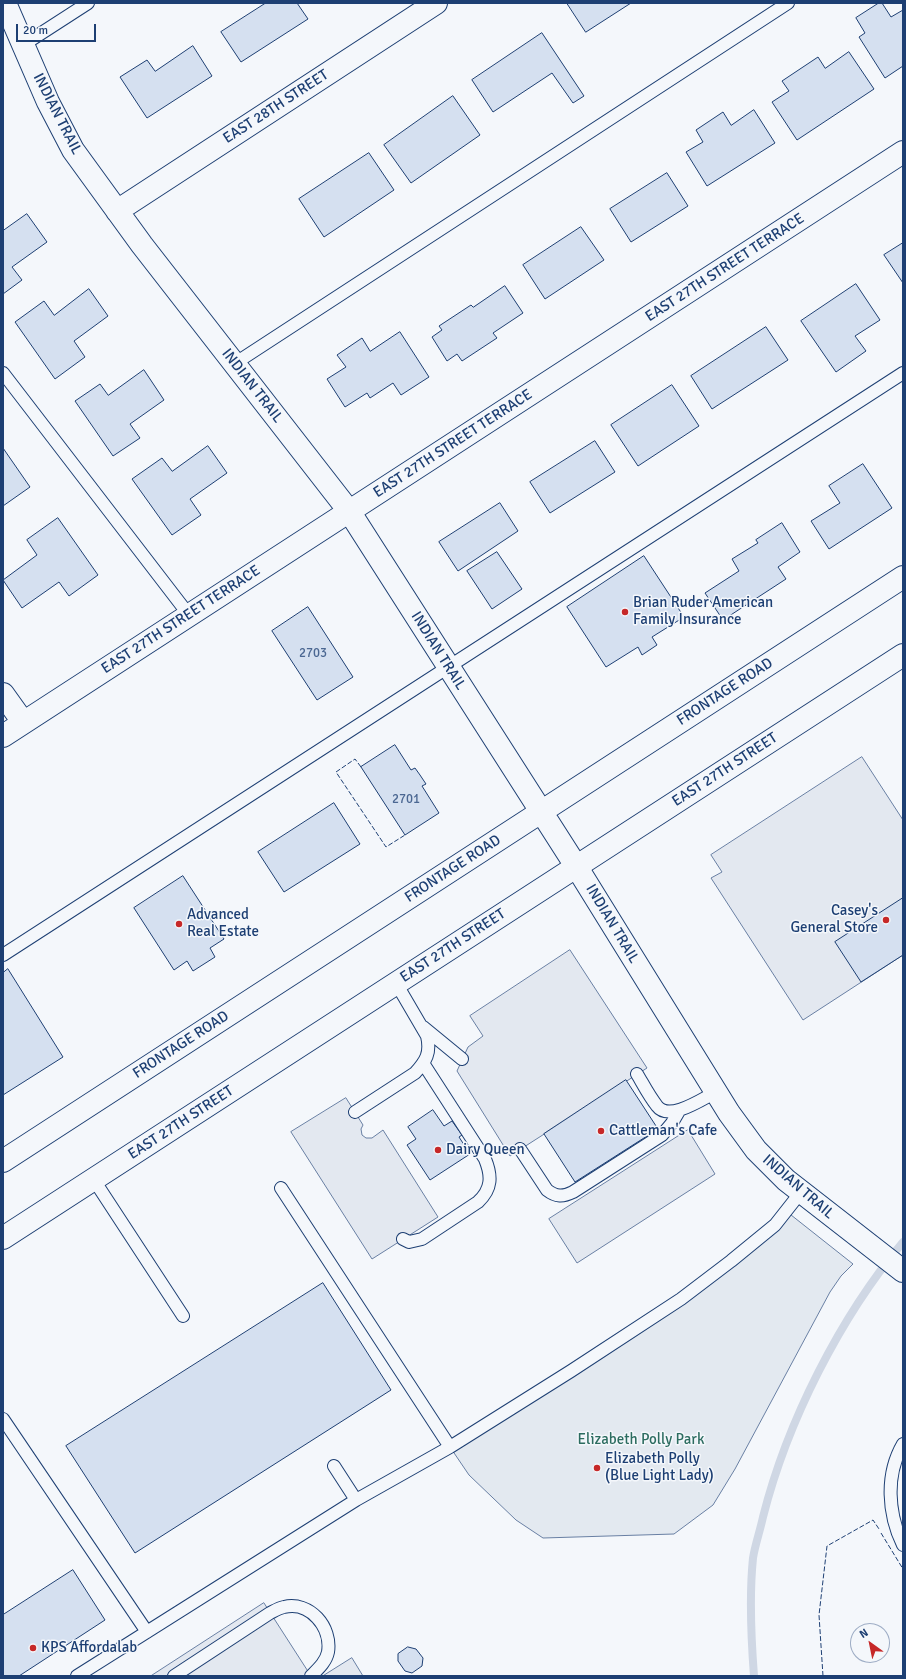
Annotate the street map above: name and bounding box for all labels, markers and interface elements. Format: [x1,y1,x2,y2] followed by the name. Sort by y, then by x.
[18,16,98,42] scale bar
[23,23,48,38] text: 20 m
[220,66,332,148] street label: EAST 28TH STREET
[29,70,85,158] street label: INDIAN TRAIL
[642,210,808,326] street label: EAST 27TH STREET TERRACE
[218,345,286,427] street label: INDIAN TRAIL
[370,386,536,502] street label: EAST 27TH STREET TERRACE
[98,562,264,678] street label: EAST 27TH STREET TERRACE
[633,594,773,629] place label: Brian Ruder American Family Insurance
[620,607,630,617] marker: Brian Ruder American Family Insurance
[407,608,469,694] street label: INDIAN TRAIL
[299,646,327,662] house number: 2703
[674,654,776,730] street label: FRONTAGE ROAD
[669,729,781,811] street label: EAST 27TH STREET
[392,792,420,808] house number: 2701
[402,831,504,907] street label: FRONTAGE ROAD
[581,881,643,967] street label: INDIAN TRAIL
[790,902,878,937] place label: Casey's General Store
[397,905,509,987] street label: EAST 27TH STREET
[187,906,259,941] place label: Advanced Real Estate
[881,915,891,925] marker: Casey's General Store
[174,919,184,929] marker: Advanced Real Estate
[130,1007,232,1083] street label: FRONTAGE ROAD
[125,1082,237,1164] street label: EAST 27TH STREET
[609,1122,717,1140] place label: Cattleman's Cafe
[596,1126,606,1136] marker: Cattleman's Cafe
[446,1141,525,1159] place label: Dairy Queen
[433,1145,443,1155] marker: Dairy Queen
[759,1151,837,1223] street label: INDIAN TRAIL
[578,1431,704,1449] park label: Elizabeth Polly Park
[605,1450,714,1485] place label: Elizabeth Polly (Blue Light Lady)
[592,1463,602,1473] marker: Elizabeth Polly (Blue Light Lady)
[850,1623,890,1663] north arrow
[857,1626,870,1641] text: N
[41,1639,137,1657] place label: KPS Affordalab
[28,1643,38,1653] marker: KPS Affordalab

